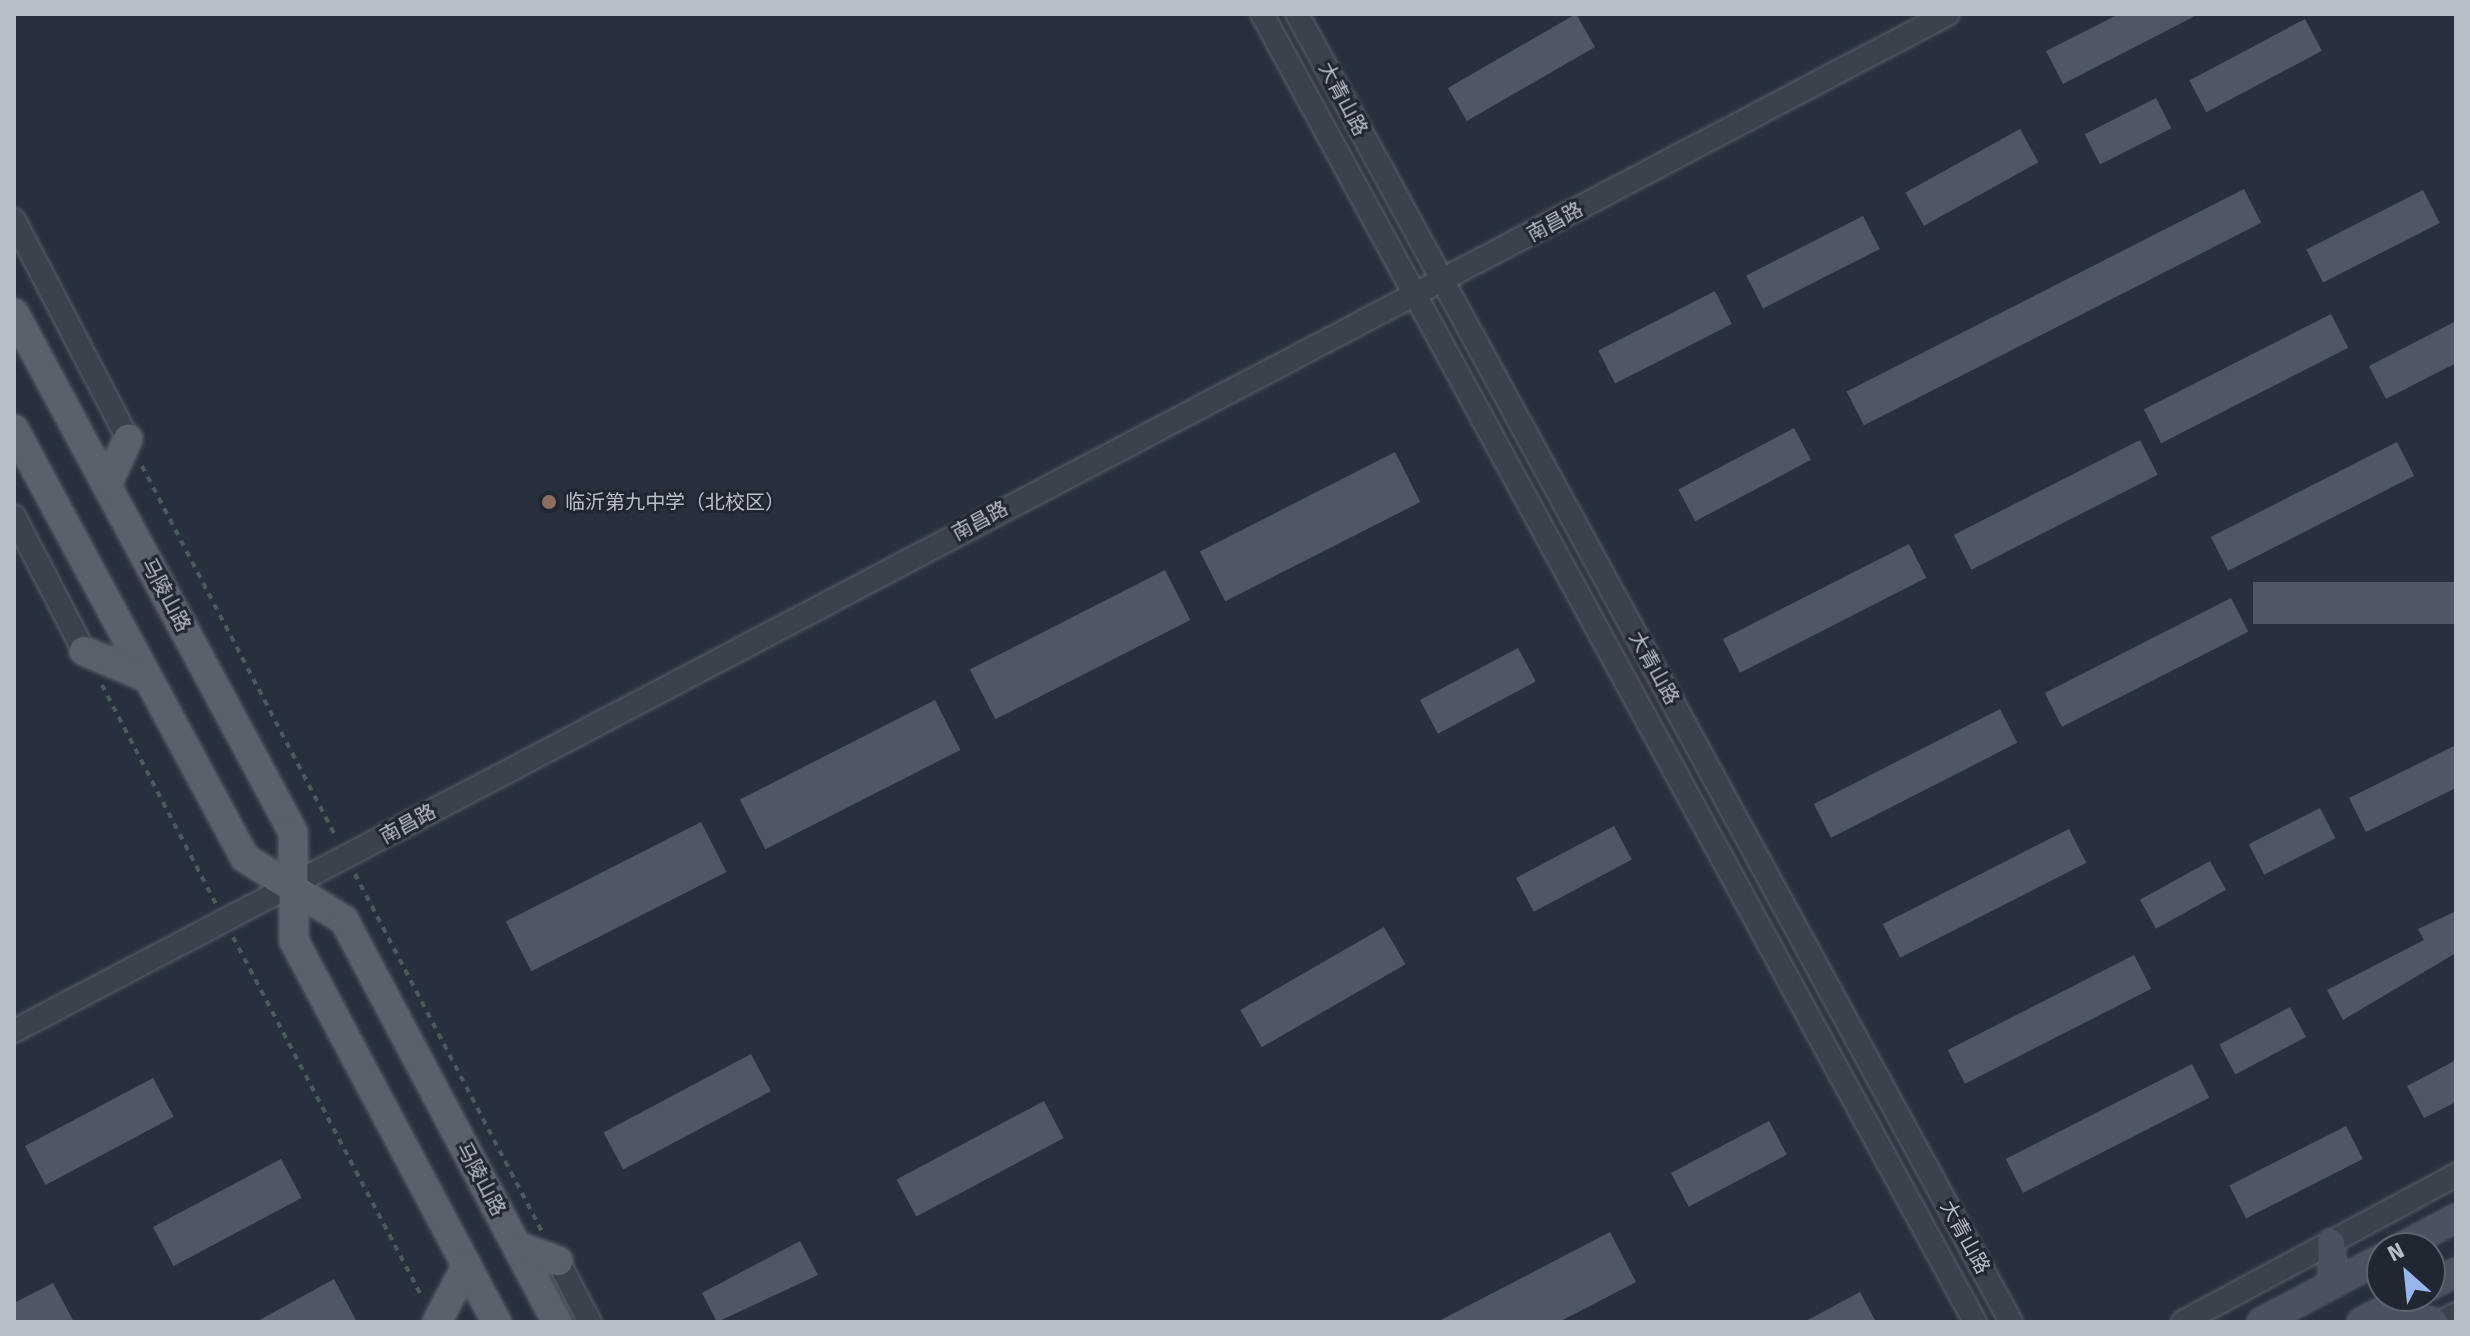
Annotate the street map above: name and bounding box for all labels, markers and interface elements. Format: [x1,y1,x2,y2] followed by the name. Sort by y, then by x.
[1314,58,1372,140] street label: 大青山路
[1523,197,1587,247] street label: 南昌路
[565,490,785,514] place label: 临沂第九中学（北校区）
[540,493,558,511] marker: 临沂第九中学（北校区）
[948,496,1012,546] street label: 南昌路
[137,554,195,636] street label: 马陵山路
[1624,627,1684,709] street label: 大青山路
[376,799,440,849] street label: 南昌路
[452,1138,510,1220] street label: 马陵山路
[1935,1196,1995,1278] street label: 大青山路
[2366,1232,2446,1312] north arrow
[2383,1237,2408,1267] text: N

